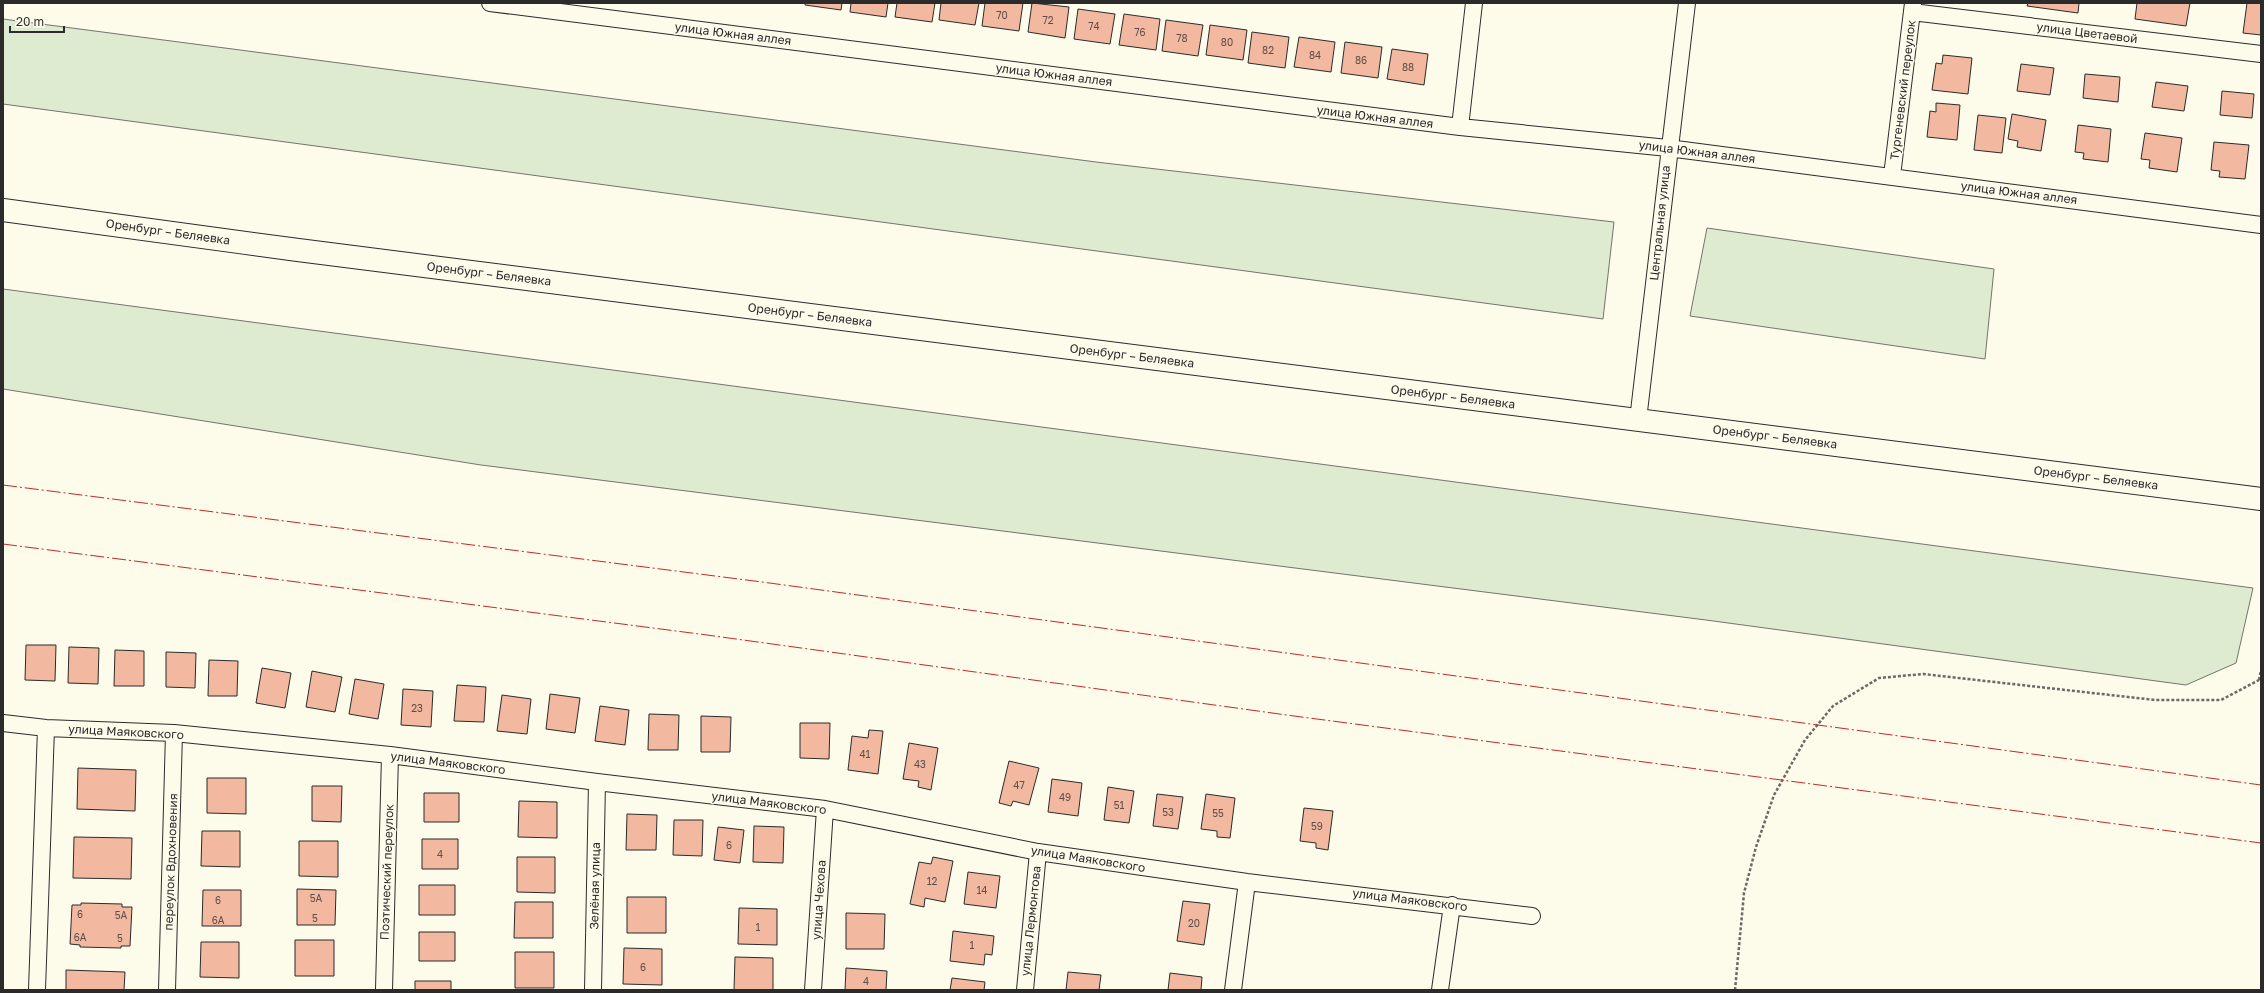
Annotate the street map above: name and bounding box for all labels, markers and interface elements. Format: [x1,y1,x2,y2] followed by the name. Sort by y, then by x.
[10,8,64,34] scale bar
[996,9,1008,21] house number: 70
[16,14,44,29] text: 20 m
[1042,14,1054,26] house number: 72
[674,19,792,48] street label: улица Южная аллея
[1886,19,1919,161] street label: Тургеневский переулок
[2036,19,2138,46] street label: улица Цветаевой
[1088,20,1100,32] house number: 74
[1134,26,1146,38] house number: 76
[1176,32,1188,44] house number: 78
[1221,36,1233,48] house number: 80
[1262,44,1274,56] house number: 82
[1309,49,1321,61] house number: 84
[1355,54,1367,66] house number: 86
[995,60,1113,89] street label: улица Южная аллея
[1402,61,1414,73] house number: 88
[1316,102,1434,131] street label: улица Южная аллея
[1638,137,1756,166] street label: улица Южная аллея
[1646,165,1673,281] street label: Центральная улица
[1960,178,2078,207] street label: улица Южная аллея
[105,215,231,248] street label: Оренбург – Беляевка
[426,258,552,289] street label: Оренбург – Беляевка
[747,299,873,330] street label: Оренбург – Беляевка
[1069,340,1195,371] street label: Оренбург – Беляевка
[1390,381,1516,412] street label: Оренбург – Беляевка
[1712,421,1838,452] street label: Оренбург – Беляевка
[2033,462,2159,493] street label: Оренбург – Беляевка
[411,702,423,714] house number: 23
[68,721,184,742] street label: улица Маяковского
[390,748,506,777] street label: улица Маяковского
[860,748,871,760] house number: 41
[914,758,926,770] house number: 43
[1013,779,1025,791] house number: 47
[711,788,827,817] street label: улица Маяковского
[1059,791,1071,803] house number: 49
[161,793,180,931] street label: переулок Вдохновения
[1114,799,1124,811] house number: 51
[377,803,396,940] street label: Поэтический переулок
[1162,806,1174,818] house number: 53
[1212,807,1224,819] house number: 55
[1311,820,1323,832] house number: 59
[726,839,732,851] house number: 6
[586,842,603,930] street label: Зелёная улица
[1030,842,1146,875] street label: улица Маяковского
[437,848,443,860] house number: 4
[808,860,829,940] street label: улица Чехова
[1017,865,1044,977] street label: улица Лермонтова
[927,875,938,887] house number: 12
[977,884,987,896] house number: 14
[1352,885,1468,914] street label: улица Маяковского
[310,892,323,904] house number: 5А
[215,894,221,906] house number: 6
[77,908,83,920] house number: 6
[115,909,128,921] house number: 5А
[312,912,318,924] house number: 5
[212,914,225,926] house number: 6А
[1188,917,1200,929] house number: 20
[756,921,761,933] house number: 1
[74,931,87,943] house number: 6А
[117,932,123,944] house number: 5
[970,939,975,951] house number: 1
[640,961,646,973] house number: 6
[863,975,869,987] house number: 4

